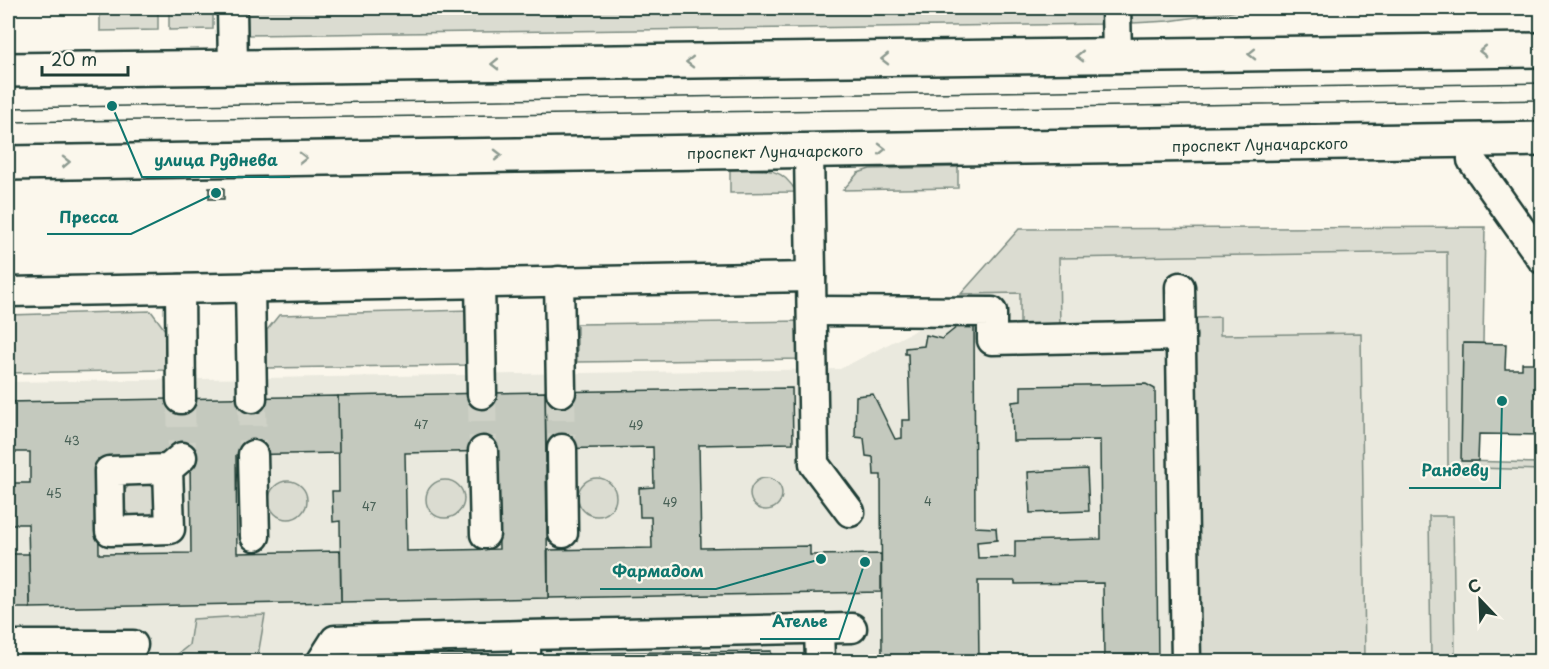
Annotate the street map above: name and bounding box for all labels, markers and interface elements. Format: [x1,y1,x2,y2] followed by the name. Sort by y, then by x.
[42,39,128,77] scale bar
[51,45,97,72] text: 20 m
[1479,45,1488,57] one-way arrow
[1248,48,1257,60] one-way arrow
[1075,50,1084,62] one-way arrow
[880,53,889,65] one-way arrow
[686,55,695,68] one-way arrow
[491,58,500,70] one-way arrow
[1172,131,1348,157] street label: проспект Луначарского
[687,138,863,164] street label: проспект Луначарского
[142,143,290,177] callout: улица Руднева
[877,143,886,156] one-way arrow
[154,147,278,171] text: улица Руднева
[493,149,502,161] one-way arrow
[298,152,307,164] one-way arrow
[61,155,70,168] one-way arrow
[47,200,131,234] callout: Пресса
[59,204,119,228] text: Пресса
[414,415,429,433] house number: 47
[629,416,643,434] house number: 49
[64,431,80,449] house number: 43
[1409,454,1500,488] callout: Рандеву
[1421,457,1489,481] text: Рандеву
[46,484,62,502] house number: 45
[924,492,932,510] house number: 4
[663,493,677,511] house number: 49
[362,497,377,515] house number: 47
[600,555,716,589] callout: Фармадом
[612,558,704,582] text: Фармадом
[1450,570,1510,630] north arrow
[1464,572,1484,599] text: С
[760,605,839,639] callout: Ателье
[772,608,828,632] text: Ателье

